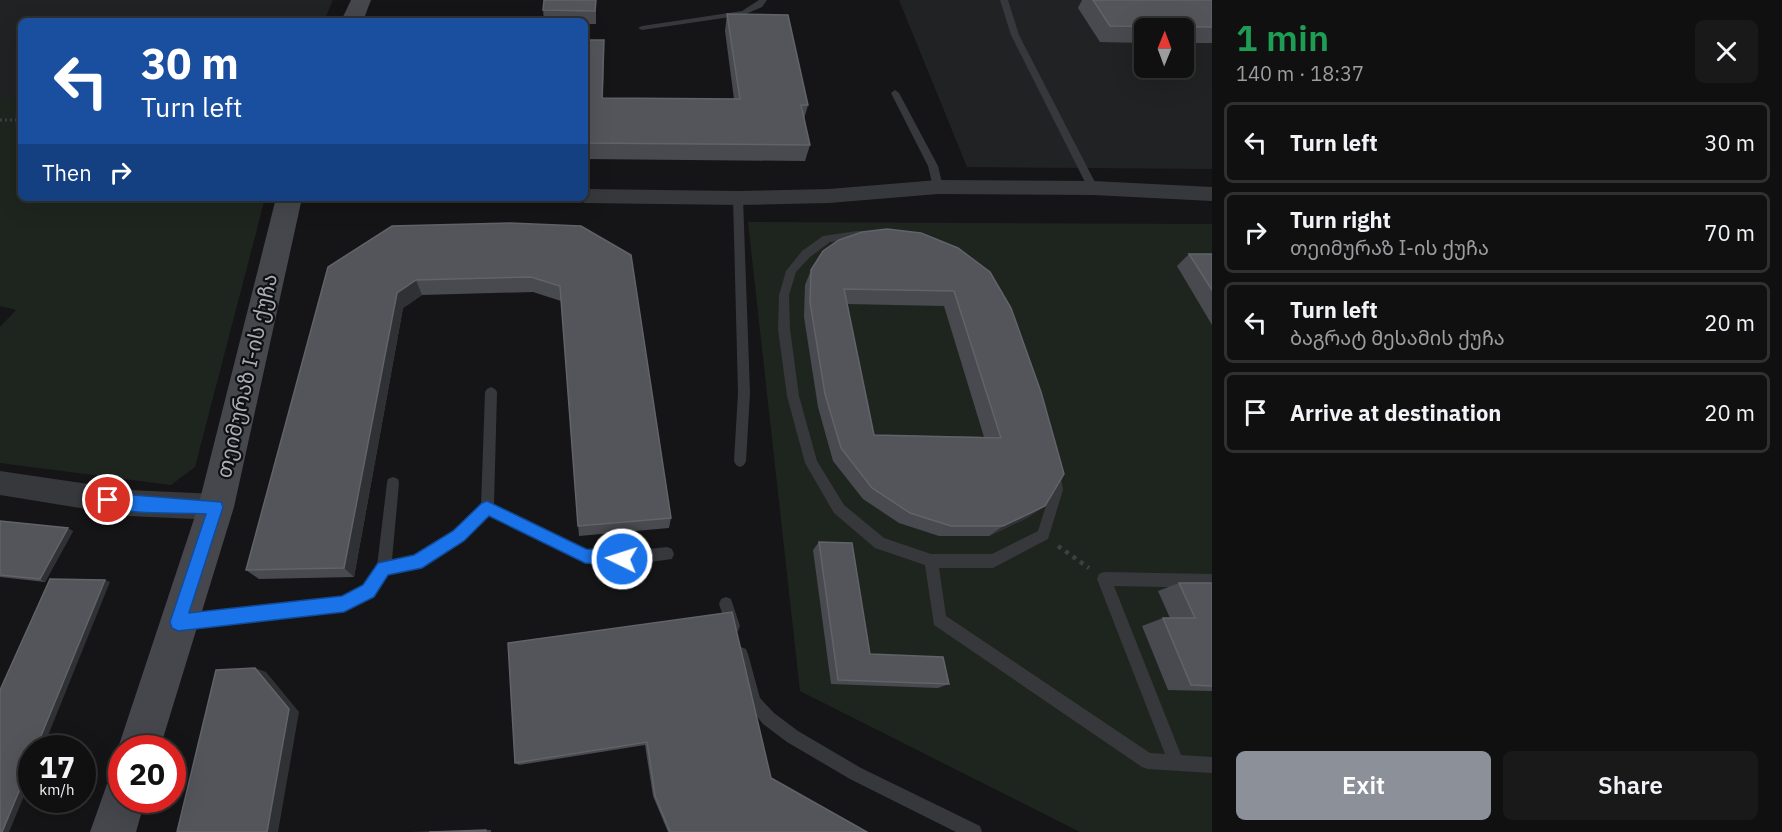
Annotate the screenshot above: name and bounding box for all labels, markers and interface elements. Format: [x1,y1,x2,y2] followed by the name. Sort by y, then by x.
[1236,14,1329,61] text: 1 min
[1134,18,1194,78] north arrow
[1134,18,1194,78] map controls
[1695,20,1758,83] button: close
[141,36,239,91] text: 30 m
[42,42,120,120] icon: left
[1236,60,1364,87] text: 140 m · 18:37
[141,89,242,124] text: Turn left
[1239,126,1272,159] icon: left
[1290,128,1378,157] text: Turn left
[1704,128,1755,157] text: 30 m
[104,156,137,189] icon: right
[42,158,92,187] text: Then
[1290,205,1391,234] text: Turn right
[1239,216,1272,249] icon: right
[1704,218,1755,247] text: 70 m
[1290,234,1489,261] text: თეიმურაზ I-ის ქუჩა
[209,271,283,481] street label: თეიმურაზ I-ის ქუჩა
[1290,295,1378,324] text: Turn left
[1239,306,1272,339] icon: left
[1704,308,1755,337] text: 20 m
[1290,324,1505,351] text: ბაგრატ მესამის ქუჩა
[1239,396,1272,429] icon: arrive
[1290,398,1501,427] text: Arrive at destination
[1704,398,1755,427] text: 20 m
[82,474,133,525] pin
[91,483,124,516] icon: arrive
[590,527,654,591] position arrow
[108,735,186,813] speed limit sign: 20
[39,747,75,786] text: 17
[1236,751,1491,820] button: Exit
[1503,751,1758,820] button: Share
[39,780,75,799] text: km/h

